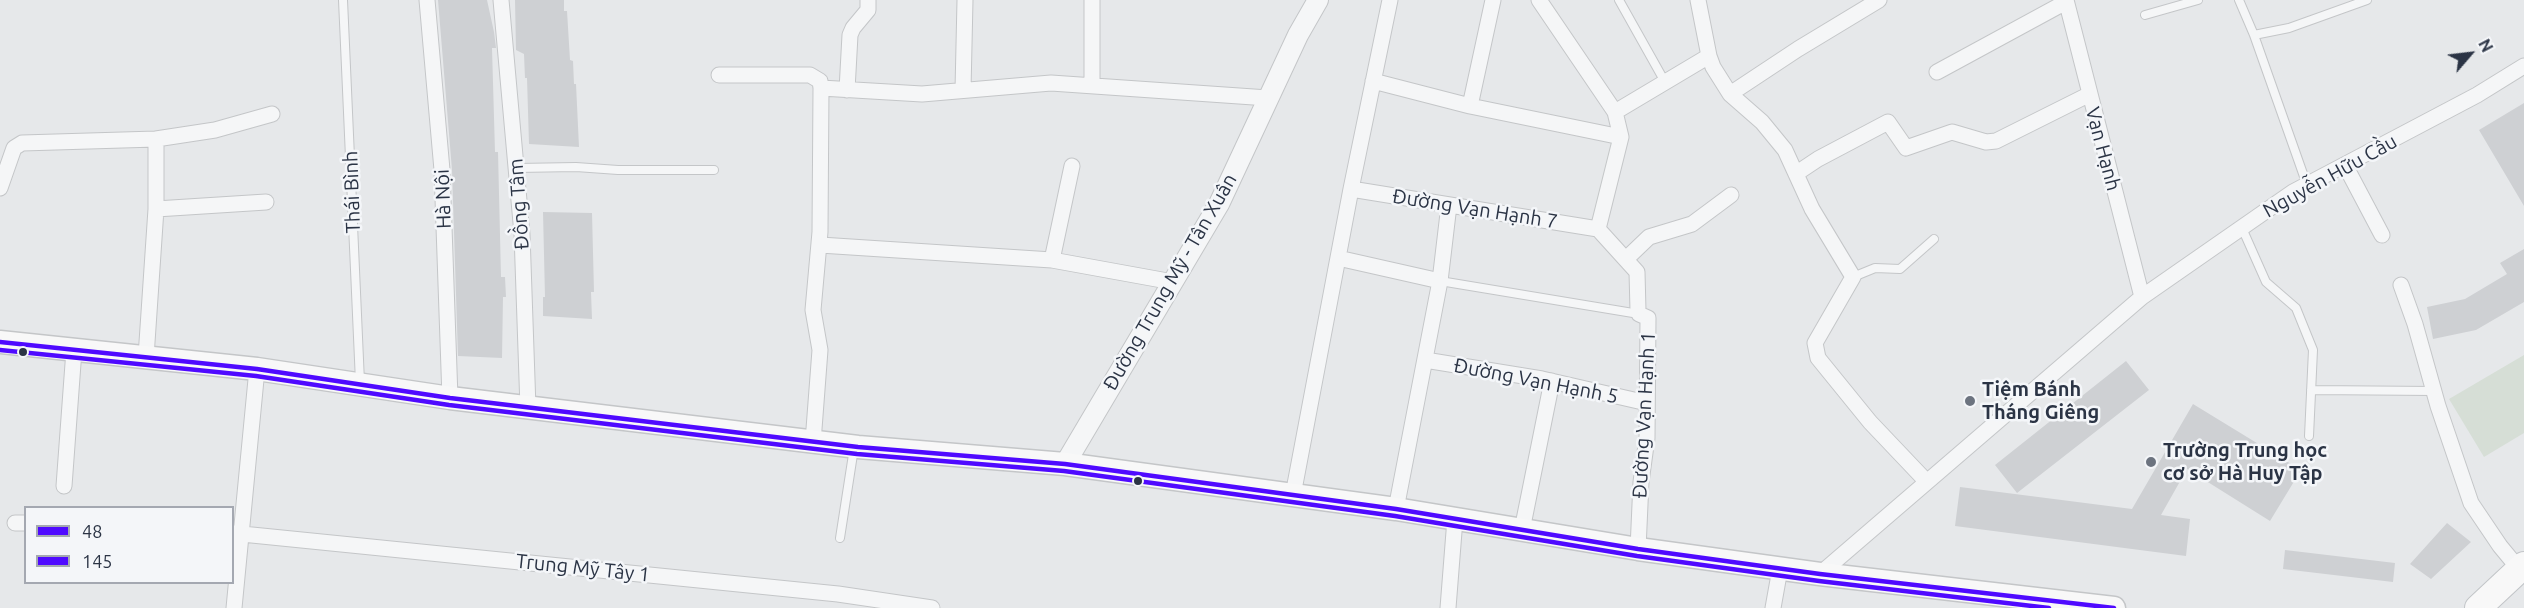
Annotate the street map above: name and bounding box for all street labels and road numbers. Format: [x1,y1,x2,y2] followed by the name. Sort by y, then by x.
[2080,105,2126,193] street label: Vạn Hạnh
[2259,129,2401,223] street label: Nguyễn Hữu Cầu
[339,150,365,234] street label: Thái Bình
[504,158,534,250] street label: Đồng Tâm
[430,169,456,229] street label: Hà Nội
[1098,169,1242,395] street label: Đường Trung Mỹ - Tân Xuân
[1391,184,1559,234] street label: Đường Vạn Hạnh 7
[1628,331,1660,499] street label: Đường Vạn Hạnh 1
[1452,353,1620,409] street label: Đường Vạn Hạnh 5
[515,549,651,587] street label: Trung Mỹ Tây 1

